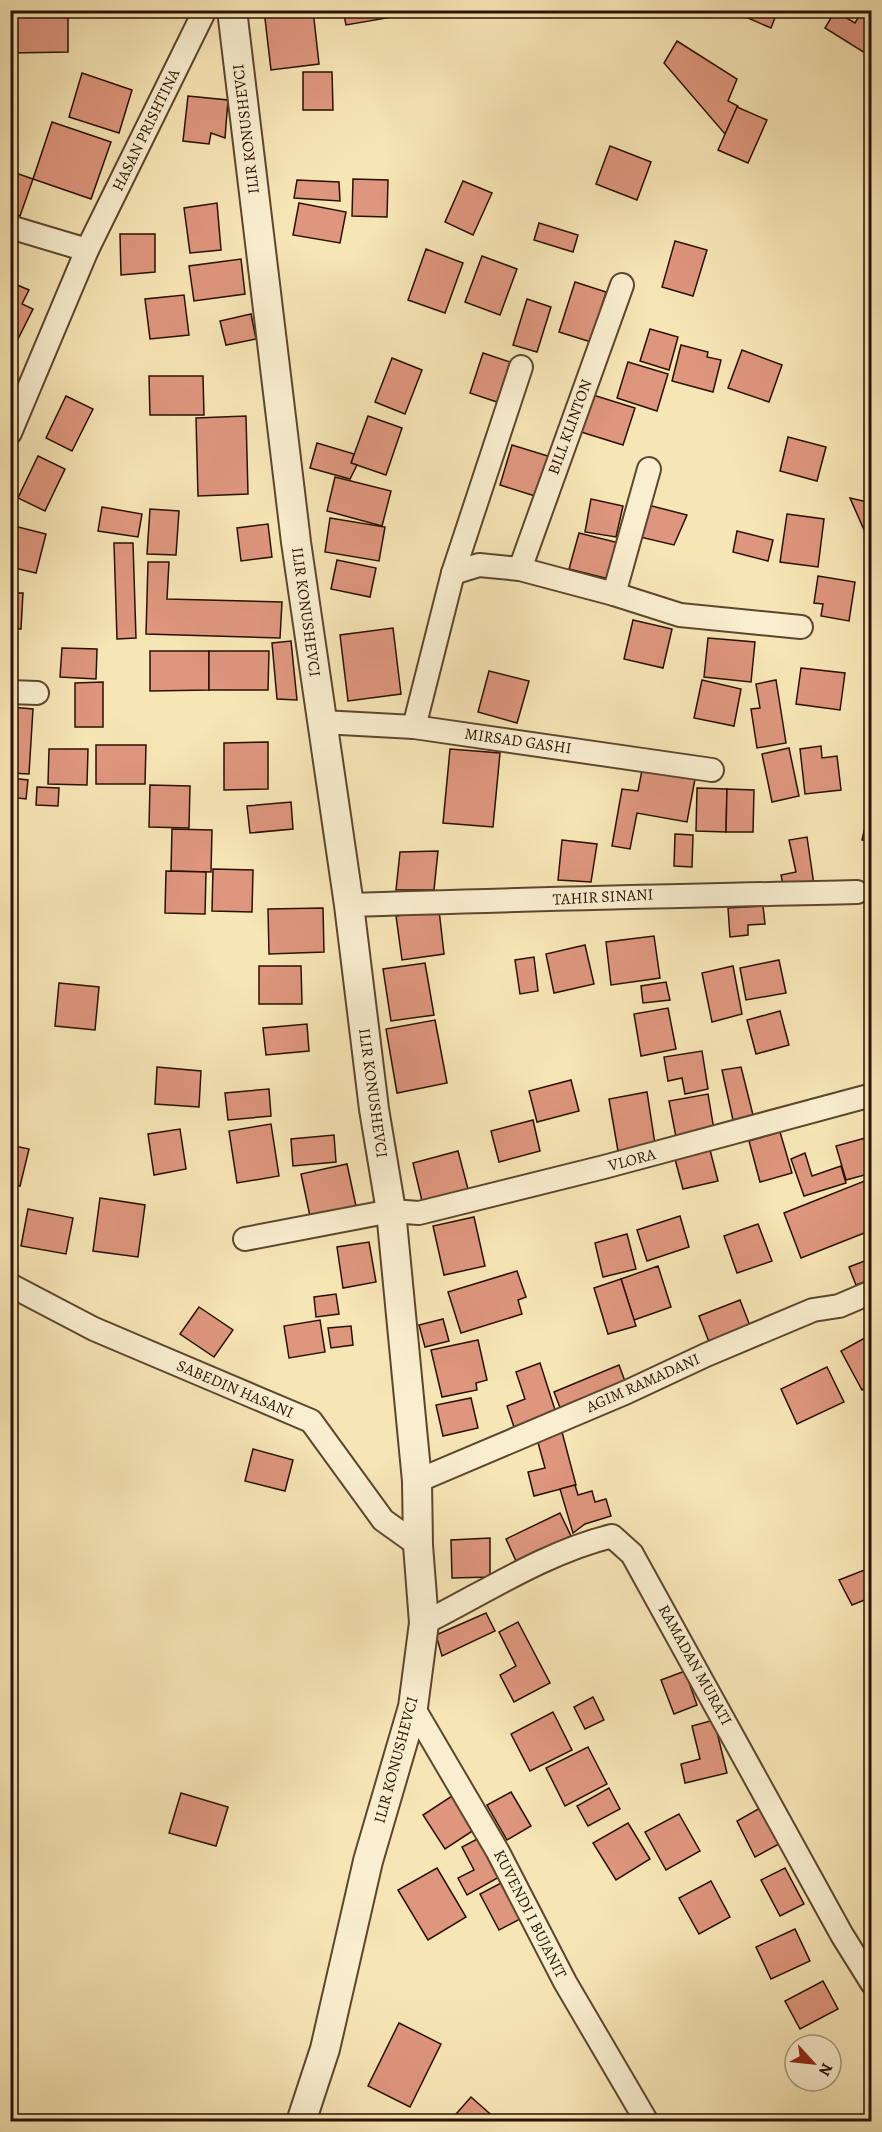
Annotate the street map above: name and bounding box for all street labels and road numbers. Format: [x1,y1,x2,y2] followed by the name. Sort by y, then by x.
[227,63,265,195] street label: ILIR KONUSHEVCI
[107,65,185,195] street label: HASAN PRISHTINA
[543,376,597,478] street label: BILL KLINTON
[286,546,326,678] street label: ILIR KONUSHEVCI
[463,723,573,759] street label: MIRSAD GASHI
[552,883,654,911] street label: TAHIR SINANI
[353,1027,393,1159] street label: ILIR KONUSHEVCI
[605,1143,659,1177] street label: VLORA
[582,1348,703,1418] street label: AGIM RAMADANI
[173,1354,297,1424] street label: SABEDIN HASANI
[653,1601,737,1729] street label: RAMADAN MURATI
[368,1694,424,1826] street label: ILIR KONUSHEVCI
[488,1846,572,1982] street label: KUVENDI I BUJANIT

